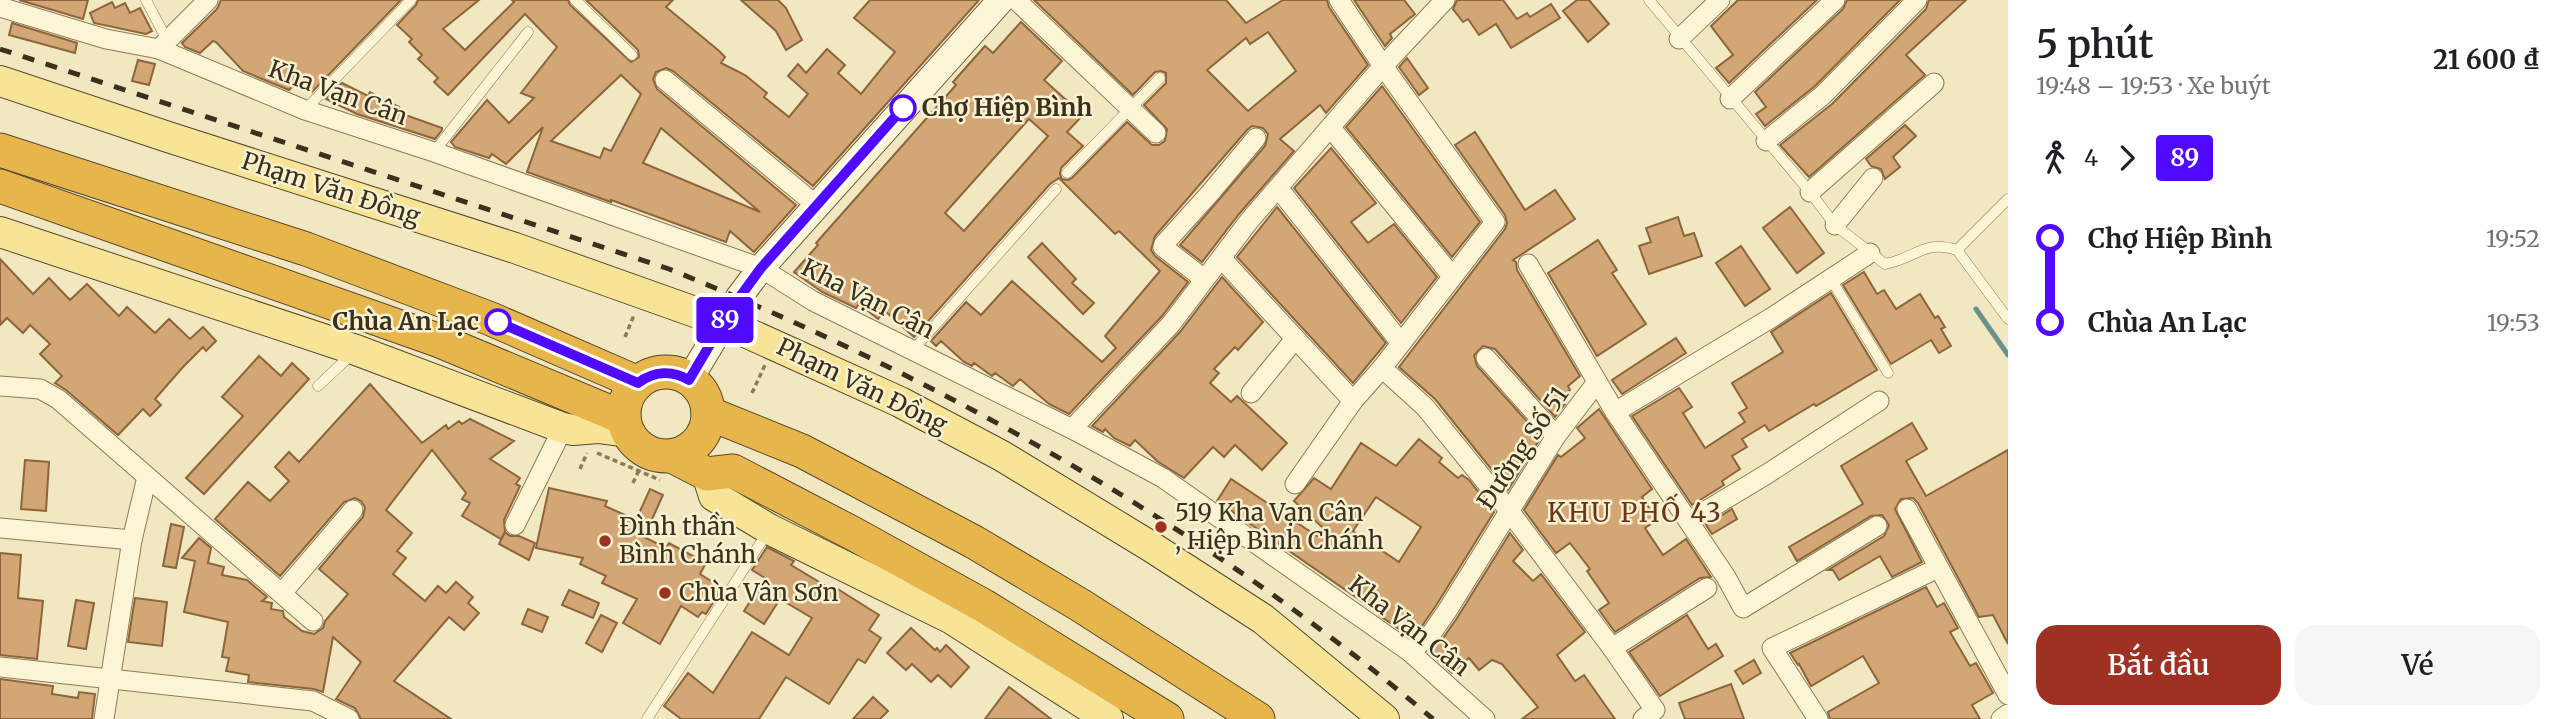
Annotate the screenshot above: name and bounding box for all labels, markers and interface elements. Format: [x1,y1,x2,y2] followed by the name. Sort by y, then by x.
[2036,21,2153,68] text: 5 phút
[2433,43,2540,76] text: 21 600 ₫
[264,53,412,132] street label: Kha Vạn Cân
[2036,71,2271,100] text: 19:48 – 19:53 · Xe buýt
[922,92,1092,123] place label: Chợ Hiệp Bình
[890,95,916,121] marker: Chợ Hiệp Bình
[2036,139,2074,177] icon: walk
[2108,139,2146,177] icon: forward
[2170,142,2199,173] text: 89
[2084,143,2098,172] text: 4
[238,145,425,232] street label: Phạm Văn Đồng
[2088,222,2272,255] text: Chợ Hiệp Bình
[2486,224,2540,253] text: 19:52
[796,252,940,345] street label: Kha Vạn Cân
[694,297,756,343] line badge: 89
[710,304,740,335] text: 89
[332,306,479,337] place label: Chùa An Lạc
[2088,306,2247,339] text: Chùa An Lạc
[2487,308,2540,337] text: 19:53
[485,309,511,335] marker: Chùa An Lạc
[772,331,953,440] street label: Phạm Văn Đồng
[1470,380,1575,515] street label: Đường Số 51
[1547,493,1723,529] district label: KHU PHỐ 43
[1175,497,1384,556] place label: 519 Kha Vạn Cân , Hiệp Bình Chánh
[619,511,756,570] place label: Đình thần Bình Chánh
[1153,519,1169,535] marker: 519 Kha Vạn Cân , Hiệp Bình Chánh
[597,533,613,549] marker: Đình thần Bình Chánh
[1342,569,1476,683] street label: Kha Vạn Cân
[679,577,838,608] place label: Chùa Vân Sơn
[657,585,673,601] marker: Chùa Vân Sơn
[2036,625,2281,705] button: Bắt đầu
[2295,625,2540,705] button: Vé

